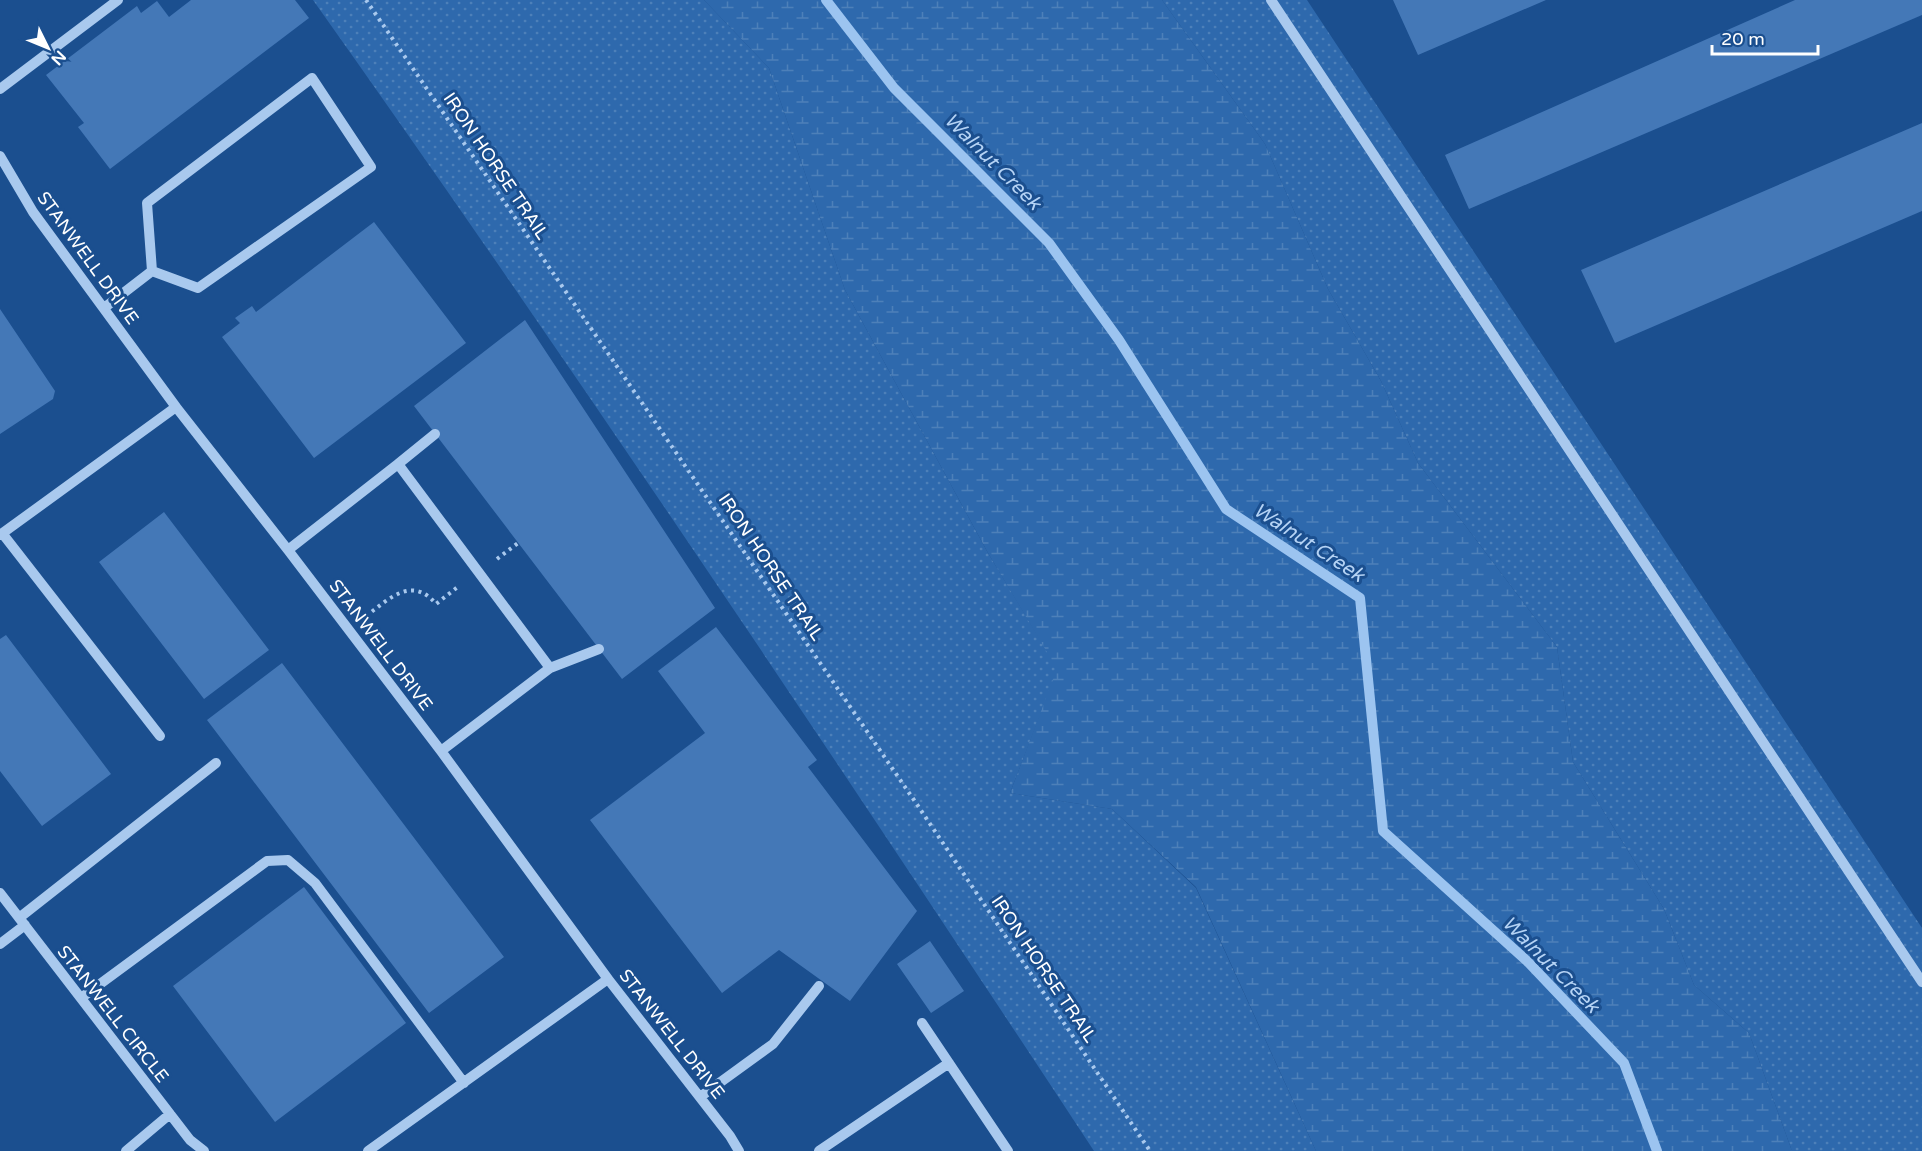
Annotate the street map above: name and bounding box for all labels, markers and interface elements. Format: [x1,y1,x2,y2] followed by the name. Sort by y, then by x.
[18,18,78,78] north arrow
[1712,18,1818,56] scale bar
[1721,28,1765,50] text: 20 m
[47,46,70,69] text: N
[439,88,554,244] street label: IRON HORSE TRAIL
[939,108,1047,217] water label: Walnut Creek
[32,187,144,329] street label: STANWELL DRIVE
[714,489,829,645] street label: IRON HORSE TRAIL
[1248,498,1370,589] water label: Walnut Creek
[324,575,438,715] street label: STANWELL DRIVE
[987,891,1102,1047] street label: IRON HORSE TRAIL
[1497,911,1605,1020] water label: Walnut Creek
[53,941,173,1087] street label: STANWELL CIRCLE
[614,965,730,1103] street label: STANWELL DRIVE

